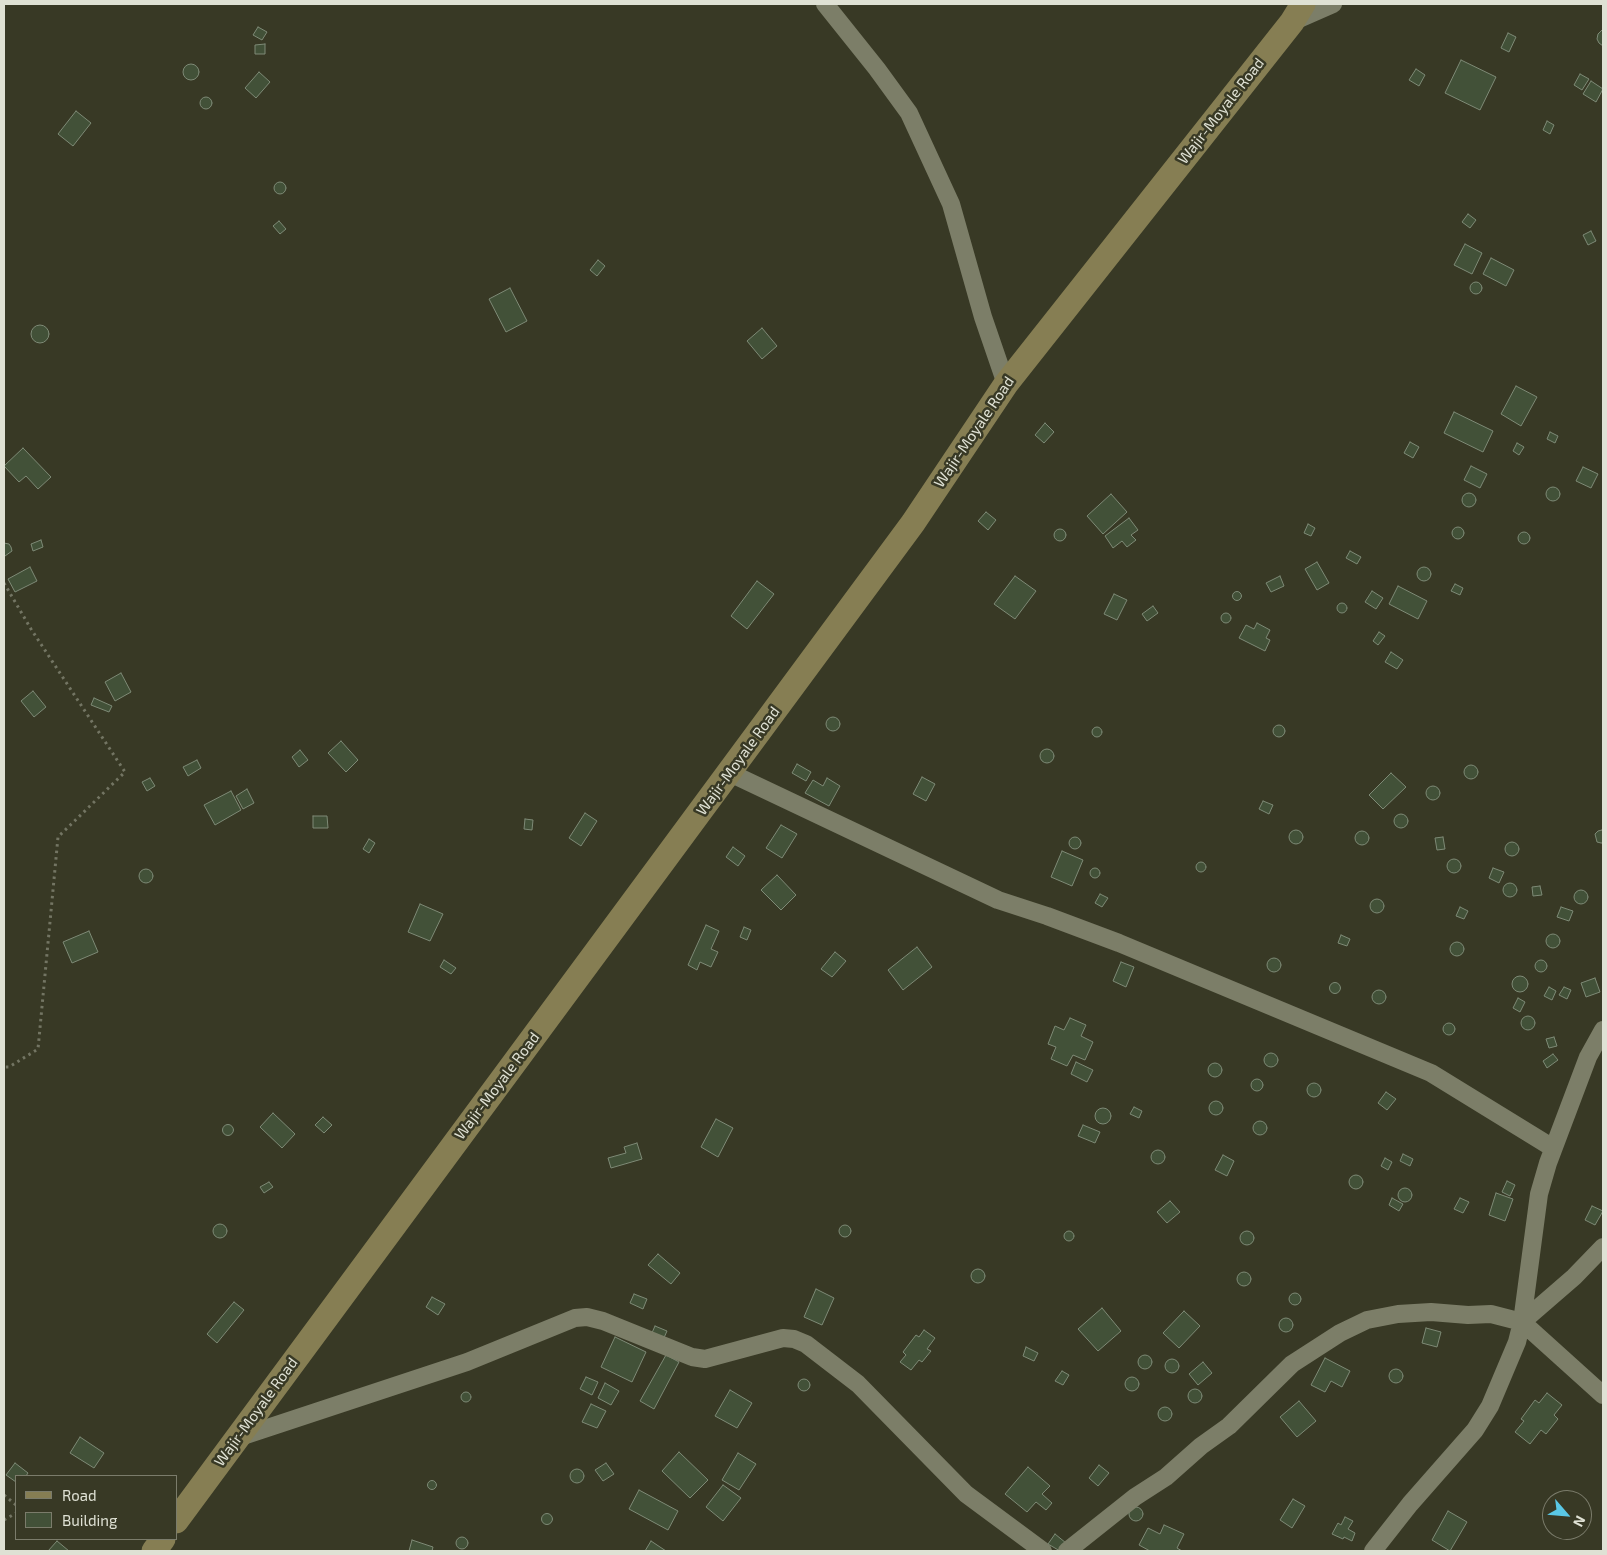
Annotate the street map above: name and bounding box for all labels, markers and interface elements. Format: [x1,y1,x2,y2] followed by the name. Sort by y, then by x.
[1174,54,1268,168] street label: Wajir-Moyale Road
[930,373,1018,491] street label: Wajir-Moyale Road
[693,703,783,819] street label: Wajir-Moyale Road
[451,1029,543,1143] street label: Wajir-Moyale Road
[211,1354,301,1470] street label: Wajir-Moyale Road
[15,1475,178,1540] legend
[62,1486,97,1504] text: Road
[1542,1490,1592,1540] north arrow
[62,1511,117,1529] text: Building
[1570,1513,1590,1530] text: N

